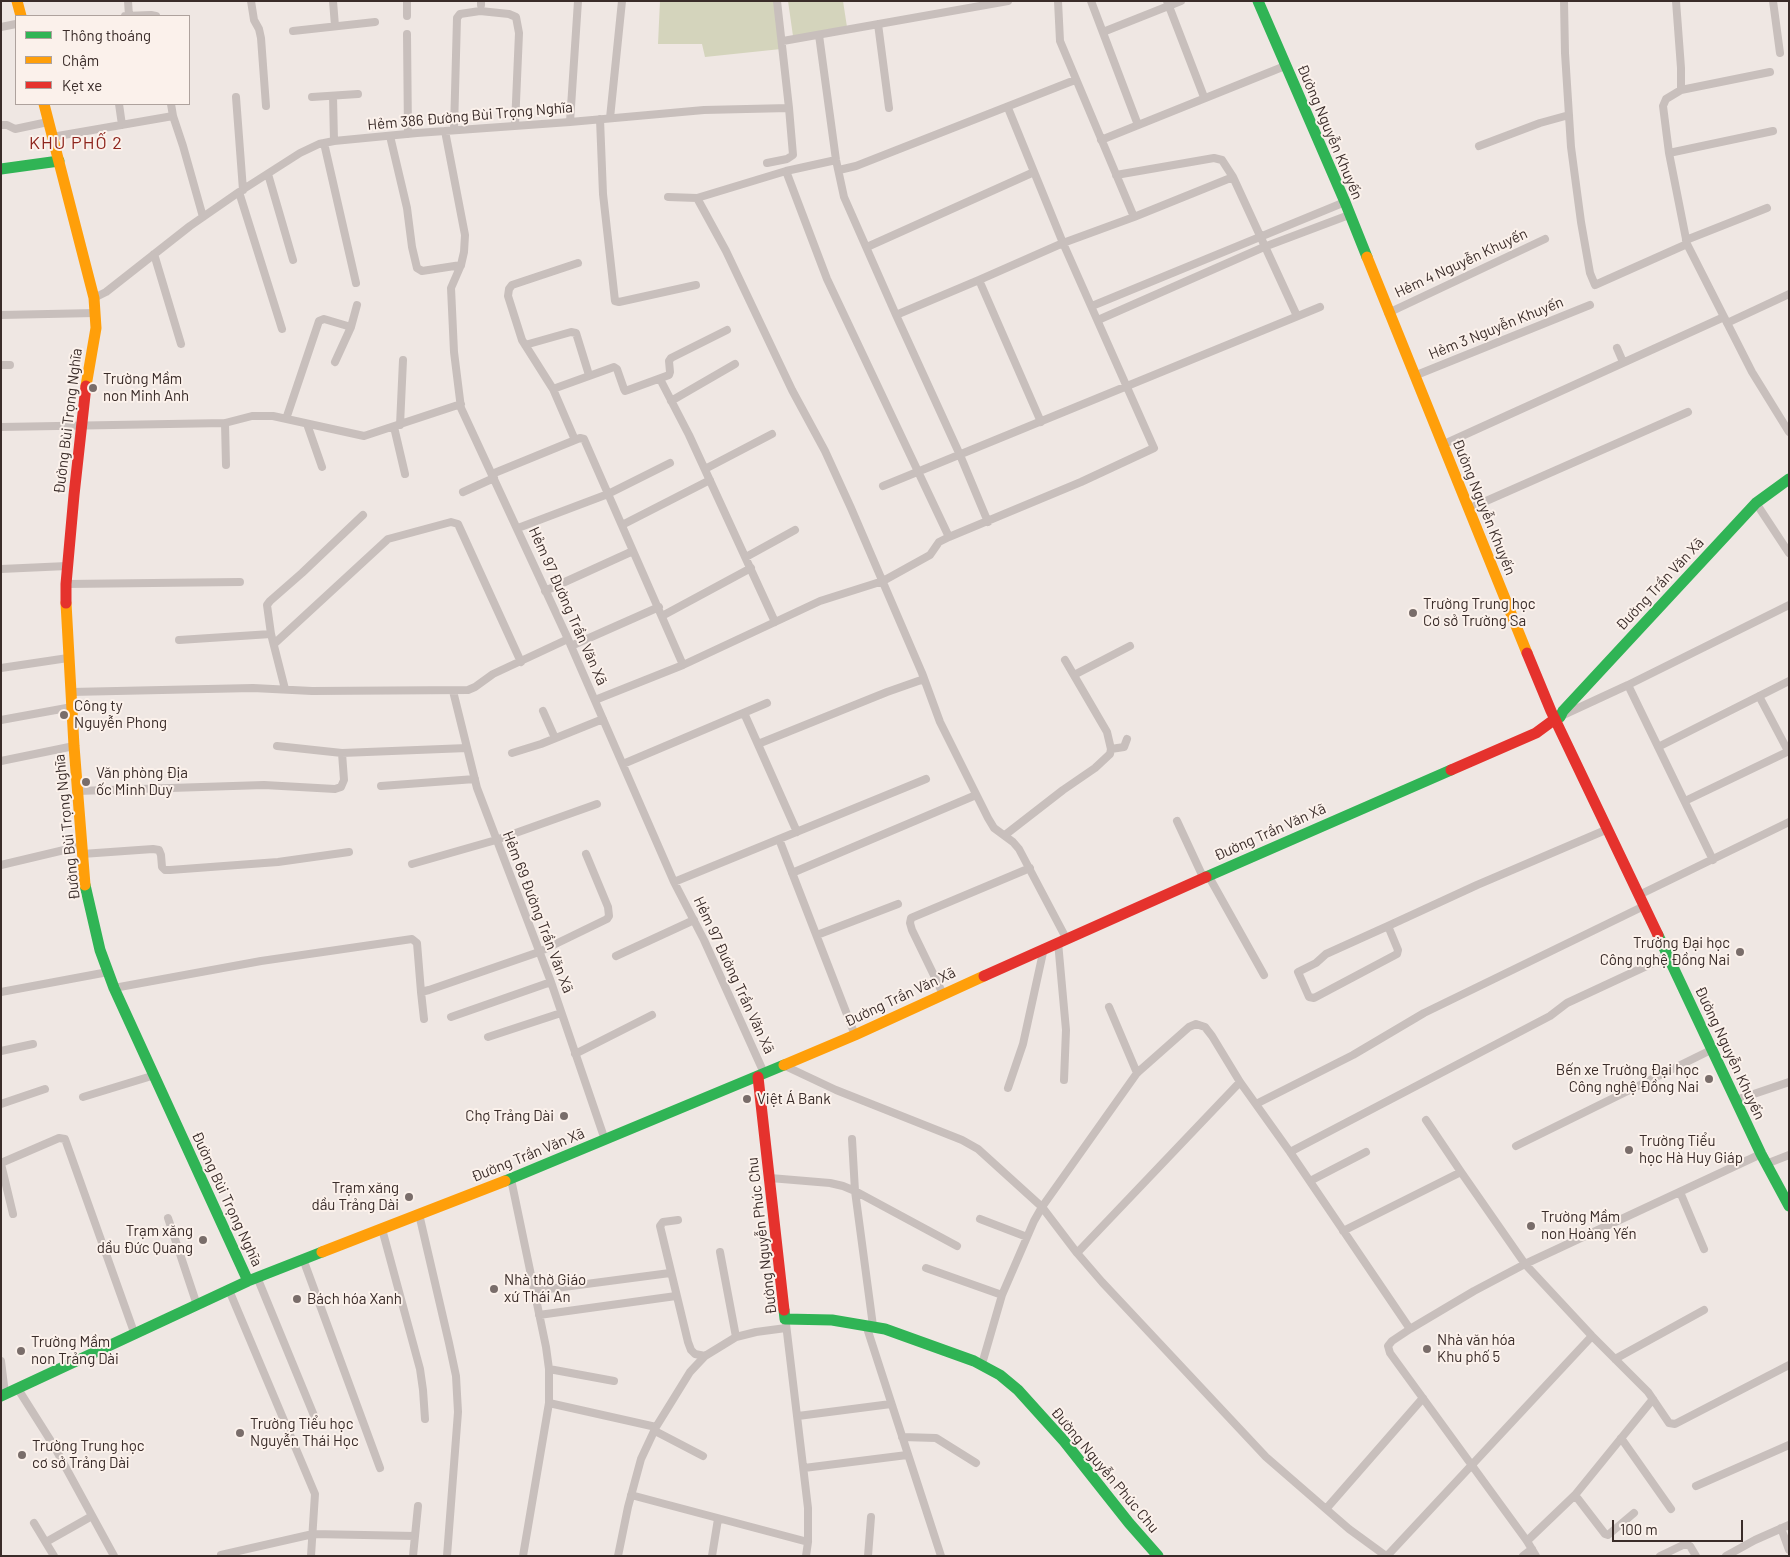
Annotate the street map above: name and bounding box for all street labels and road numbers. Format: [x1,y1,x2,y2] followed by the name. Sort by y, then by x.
[1293,62,1367,202] street label: Đường Nguyễn Khuyến
[366,98,574,134] street label: Hẻm 386 Đường Bùi Trọng Nghĩa
[1392,224,1530,302] street label: Hẻm 4 Nguyễn Khuyến
[1426,293,1566,363] street label: Hẻm 3 Nguyễn Khuyến
[50,347,86,495] street label: Đường Bùi Trọng Nghĩa
[1448,436,1520,578] street label: Đường Nguyễn Khuyến
[525,524,611,688] street label: Hẻm 97 Đường Trần Văn Xã
[1612,534,1708,634] street label: Đường Trần Văn Xã
[50,753,84,901] street label: Đường Bùi Trọng Nghĩa
[1211,799,1329,865] street label: Đường Trần Văn Xã
[499,828,577,996] street label: Hẻm 69 Đường Trần Văn Xã
[690,893,778,1057] street label: Hẻm 97 Đường Trần Văn Xã
[842,963,958,1031] street label: Đường Trần Văn Xã
[1691,983,1769,1123] street label: Đường Nguyễn Khuyến
[469,1124,587,1186] street label: Đường Trần Văn Xã
[188,1129,266,1269] street label: Đường Bùi Trọng Nghĩa
[743,1156,781,1316] street label: Đường Nguyễn Phúc Chu
[1047,1404,1163,1536] street label: Đường Nguyễn Phúc Chu

